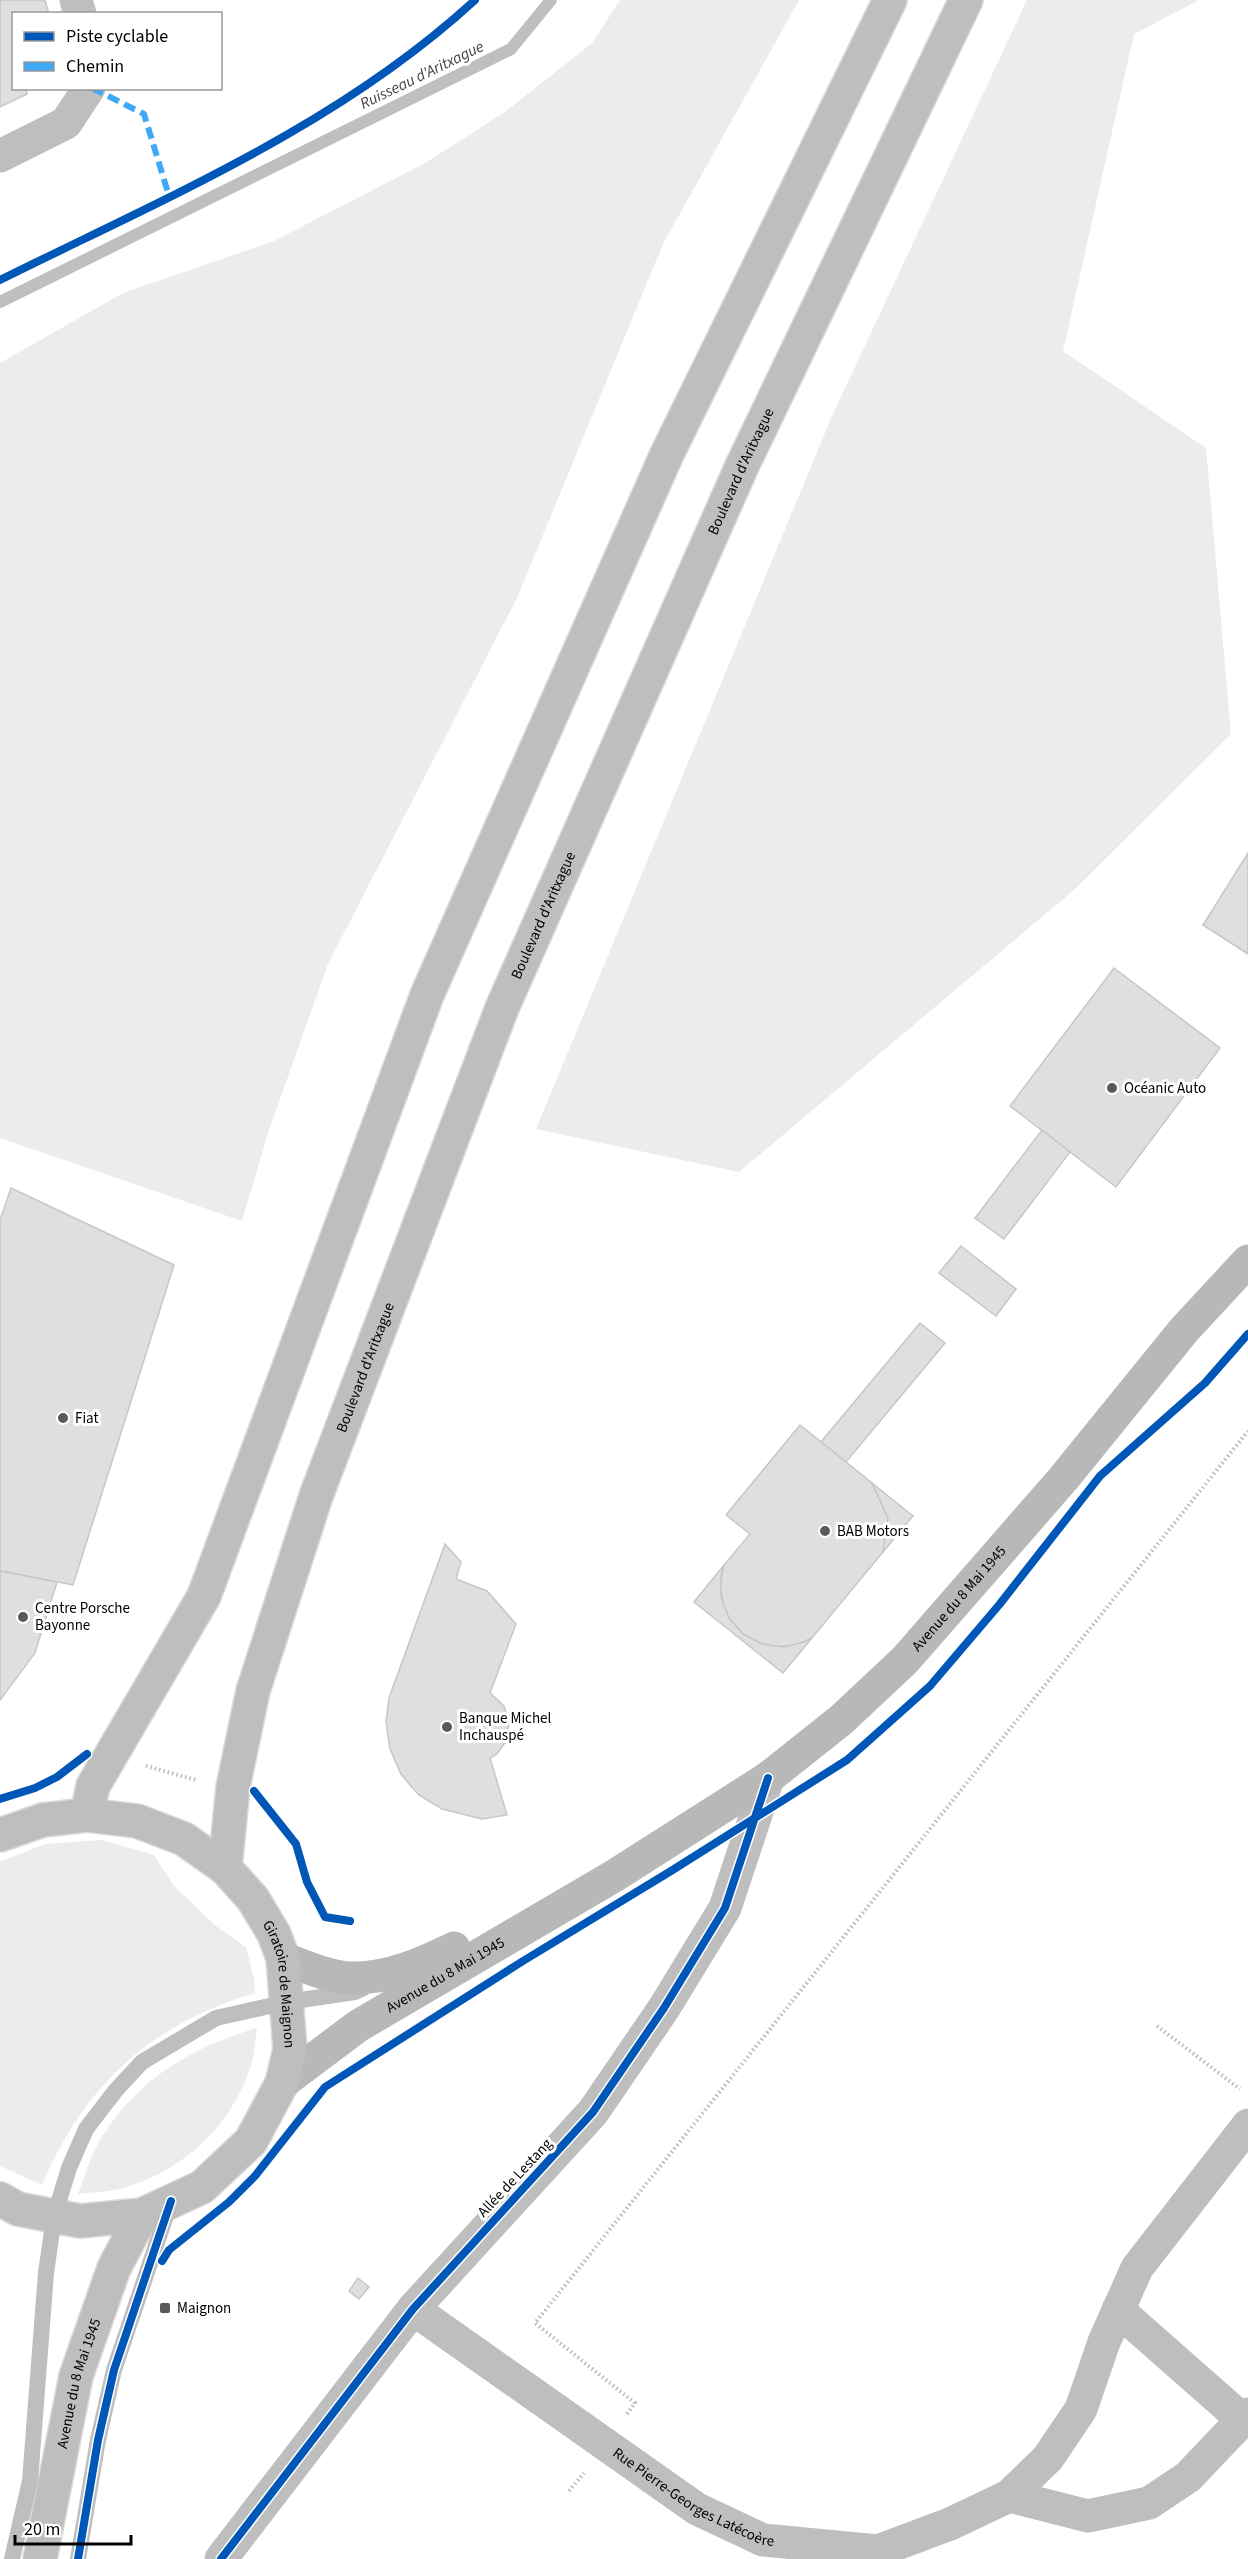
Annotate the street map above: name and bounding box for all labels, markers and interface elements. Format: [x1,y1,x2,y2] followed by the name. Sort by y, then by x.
[12,12,222,90] legend
[66,24,168,49] text: Piste cyclable
[356,35,488,115] water label: Ruisseau d'Aritxague
[66,54,124,79] text: Chemin
[702,404,779,538] street label: Boulevard d'Aritxague
[506,848,581,982] street label: Boulevard d'Aritxague
[1124,1078,1206,1099] place label: Océanic Auto
[1105,1081,1119,1095] marker: Océanic Auto
[331,1299,399,1435] street label: Boulevard d'Aritxague
[75,1408,99,1429] place label: Fiat
[56,1411,70,1425] marker: Fiat
[837,1521,909,1542] place label: BAB Motors
[818,1524,832,1538] marker: BAB Motors
[907,1541,1011,1656] street label: Avenue du 8 Mai 1945
[35,1598,130,1636] place label: Centre Porsche Bayonne
[16,1610,30,1624] marker: Centre Porsche Bayonne
[459,1708,552,1746] place label: Banque Michel Inchauspé
[440,1720,454,1734] marker: Banque Michel Inchauspé
[257,1916,300,2049] street label: Giratoire de Maignon
[382,1932,508,2018] street label: Avenue du 8 Mai 1945
[473,2134,557,2222] street label: Allée de Lestang
[177,2298,231,2319] place label: Maignon
[158,2301,172,2315] marker: Maignon
[51,2315,106,2450] street label: Avenue du 8 Mai 1945
[608,2442,775,2552] street label: Rue Pierre-Georges Latécoère
[15,2508,130,2546] scale bar
[24,2517,60,2542] text: 20 m

